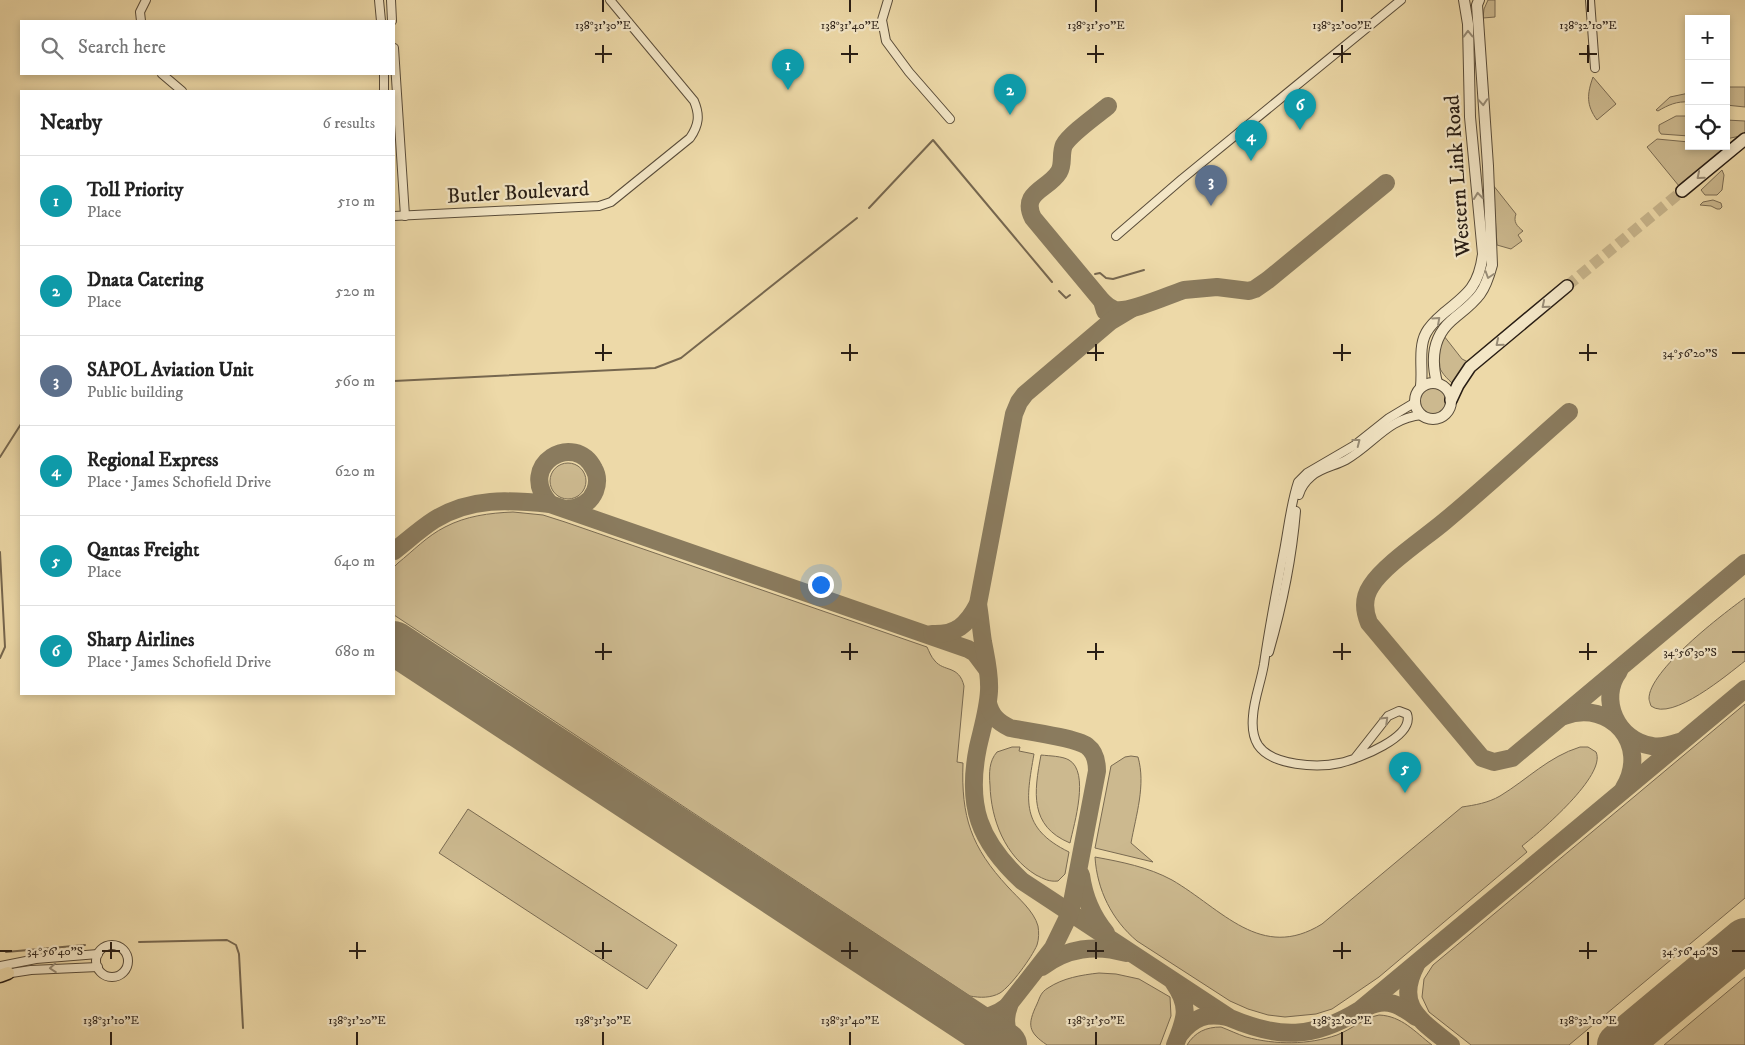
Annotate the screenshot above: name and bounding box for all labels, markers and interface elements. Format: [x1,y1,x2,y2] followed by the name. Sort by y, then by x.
[1685,15,1730,150] map controls
[1685,15,1730,60] button: +
[575,18,632,33] text: 138°31'30"E
[821,18,880,33] text: 138°31'40"E
[1067,18,1125,33] text: 138°31'50"E
[1312,18,1372,33] text: 138°32'00"E
[1559,18,1617,33] text: 138°32'10"E
[20,20,395,75] search box
[1463,30,1473,38] one-way arrow
[38,34,66,62] icon: search
[78,36,166,59] text: Search here
[772,49,804,90] pin: 1
[1685,60,1730,105] button: −
[994,74,1026,115] pin: 2
[1284,89,1316,130] pin: 6
[1439,93,1477,259] street label: Western Link Road
[1478,99,1489,107] one-way arrow
[1685,105,1730,150] button: locate
[40,110,102,136] text: Nearby
[322,113,375,133] text: 6 results
[1235,120,1267,161] pin: 4
[1195,165,1227,206] pin: 3
[1697,170,1706,178] one-way arrow
[446,176,590,210] street label: Butler Boulevard
[87,179,183,202] text: Toll Priority
[53,191,59,211] text: 1
[337,191,375,211] text: 510 m
[1473,192,1484,200] one-way arrow
[87,202,121,222] text: Place
[87,269,203,292] text: Dnata Catering
[1485,270,1495,278] one-way arrow
[52,281,60,301] text: 2
[335,281,375,301] text: 520 m
[87,292,121,312] text: Place
[1542,299,1551,307] one-way arrow
[1432,316,1441,325] one-way arrow
[1495,338,1504,347] one-way arrow
[1662,346,1718,361] text: 34°56'20"S
[87,359,254,382] text: SAPOL Aviation Unit
[53,371,59,391] text: 3
[335,371,375,391] text: 560 m
[87,382,183,402] text: Public building
[1352,439,1361,448] one-way arrow
[87,449,218,472] text: Regional Express
[51,461,61,481] text: 4
[335,461,375,481] text: 620 m
[87,472,271,492] text: Place · James Schofield Drive
[87,539,199,562] text: Qantas Freight
[52,551,60,571] text: 5
[333,551,375,571] text: 640 m
[87,562,121,582] text: Place
[808,572,834,598] your location
[87,629,194,652] text: Sharp Airlines
[52,641,60,661] text: 6
[335,641,375,661] text: 680 m
[1663,645,1717,660] text: 34°56'30"S
[87,652,271,672] text: Place · James Schofield Drive
[1379,717,1388,726] one-way arrow
[1389,752,1421,793] pin: 5
[27,944,83,959] text: 34°56'40"S
[1662,944,1718,959] text: 34°56'40"S
[48,963,56,974] one-way arrow
[83,1013,139,1028] text: 138°31'10"E
[328,1013,386,1028] text: 138°31'20"E
[575,1013,632,1028] text: 138°31'30"E
[821,1013,880,1028] text: 138°31'40"E
[1067,1013,1125,1028] text: 138°31'50"E
[1312,1013,1372,1028] text: 138°32'00"E
[1559,1013,1617,1028] text: 138°32'10"E

